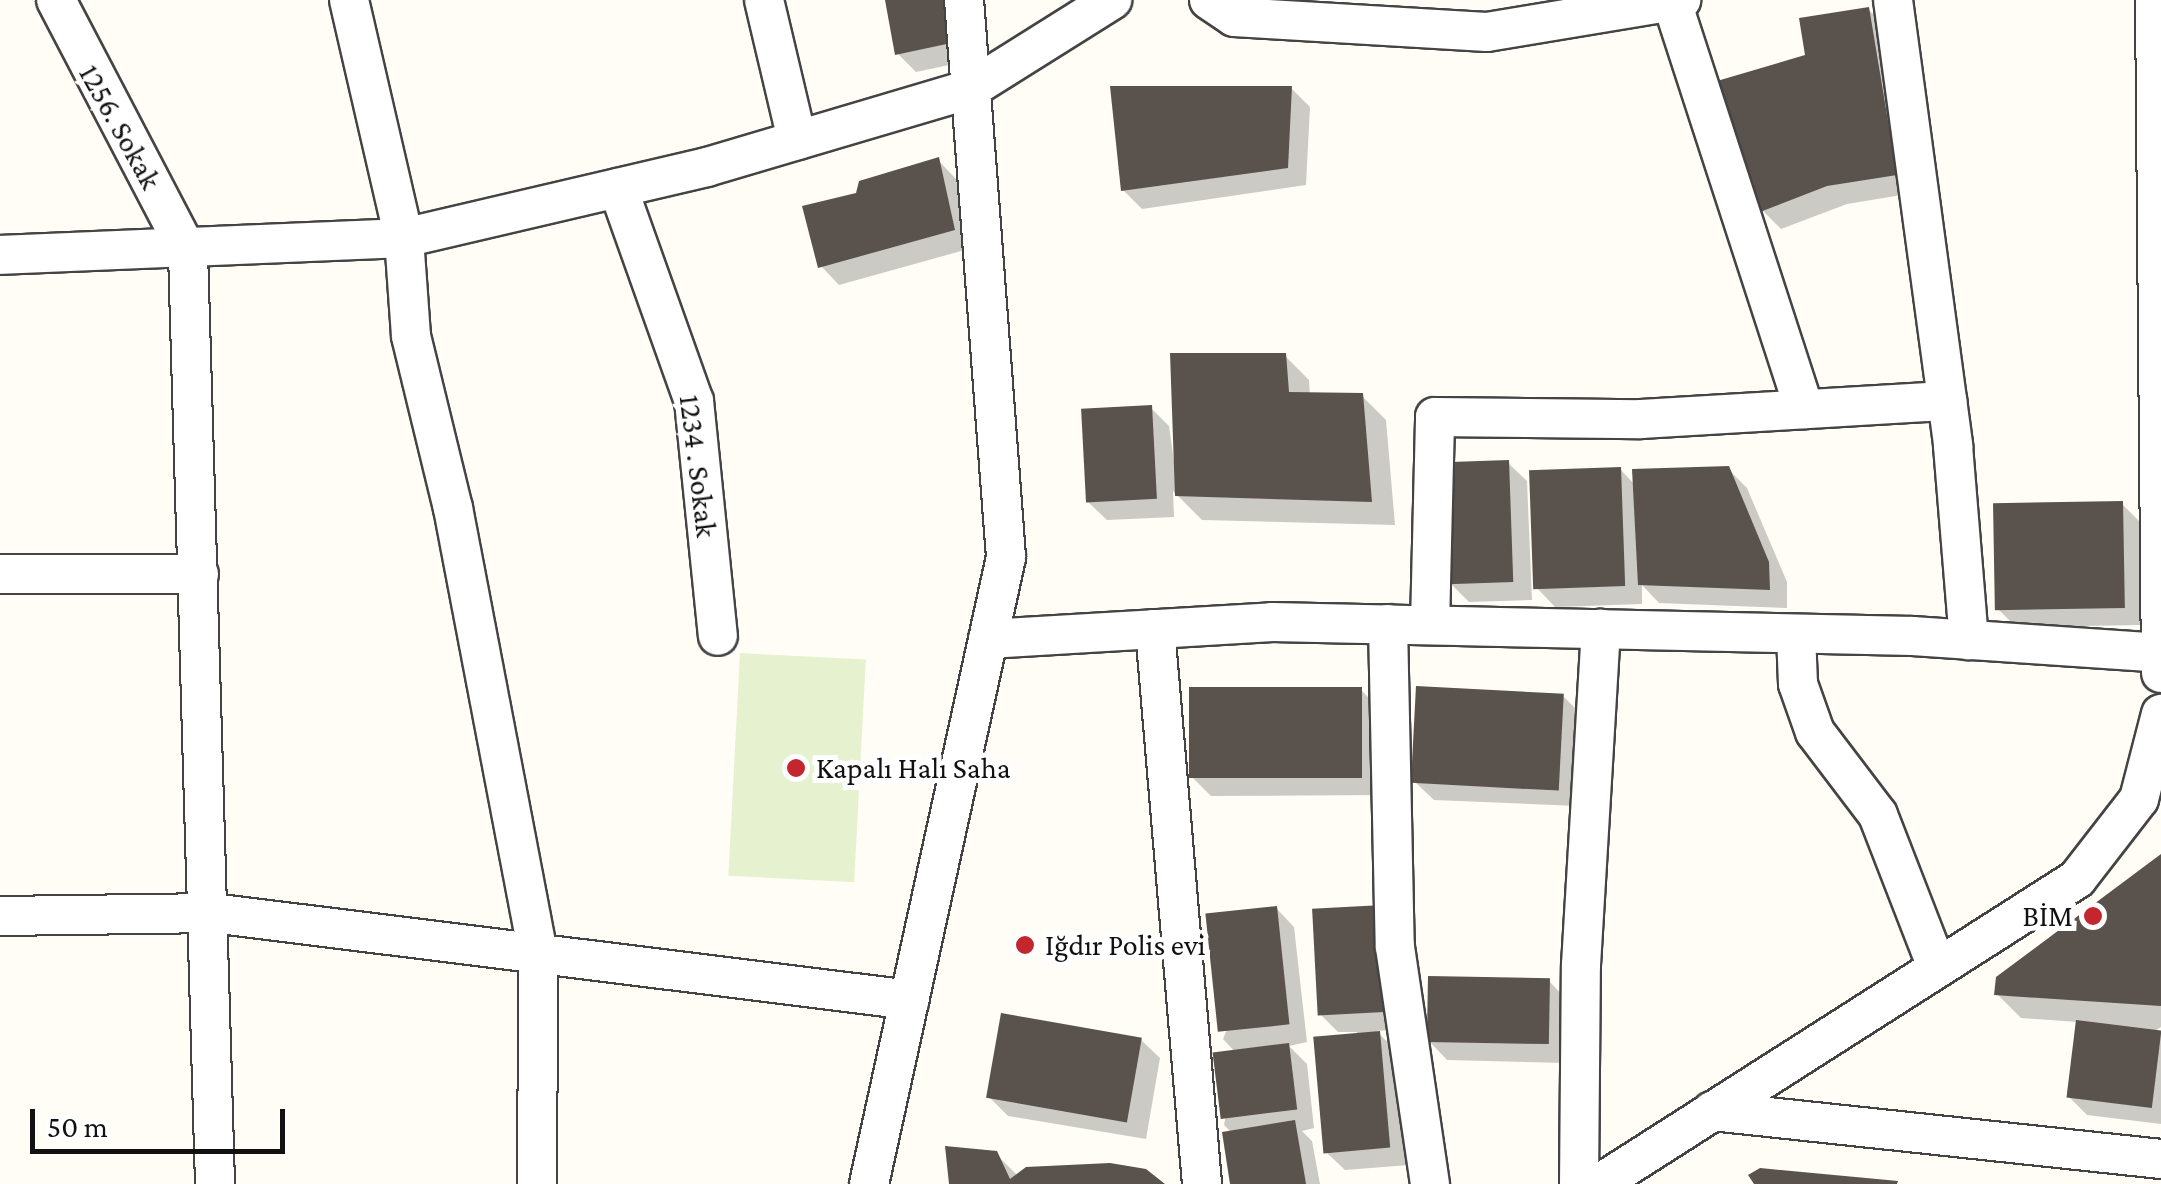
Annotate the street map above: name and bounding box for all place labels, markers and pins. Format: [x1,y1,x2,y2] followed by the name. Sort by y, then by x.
[816,750,1011,786] place label: Kapalı Halı Saha
[785,757,807,779] marker: Kapalı Halı Saha
[2023,898,2073,934] place label: BİM
[2082,905,2104,927] marker: BİM
[1045,927,1206,963] place label: Iğdır Polis evi
[1014,934,1036,956] marker: Iğdır Polis evi

